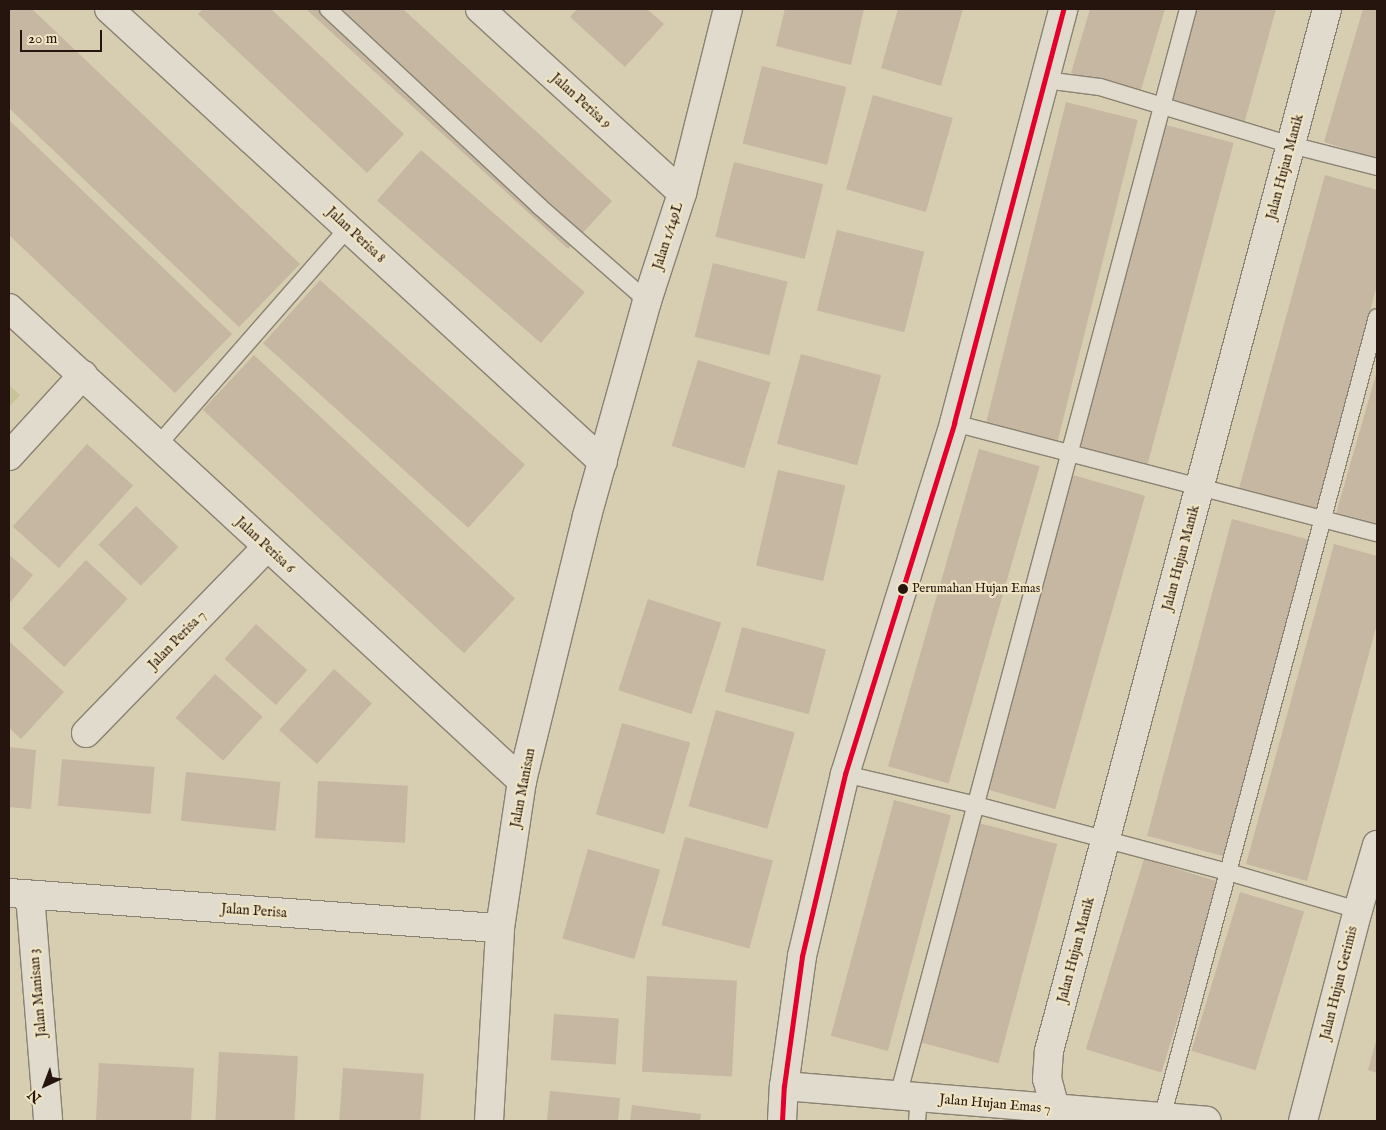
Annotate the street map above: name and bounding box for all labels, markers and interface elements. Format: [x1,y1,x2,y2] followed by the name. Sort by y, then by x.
[22,20,105,52] scale bar
[28,29,57,48] text: 20 m
[547,70,615,132] street label: Jalan Perisa 9
[1263,112,1307,222] street label: Jalan Hujan Manik
[649,200,687,272] street label: Jalan 1/149L
[323,203,389,267] street label: Jalan Perisa 8
[1159,503,1203,613] street label: Jalan Hujan Manik
[232,513,298,577] street label: Jalan Perisa 6
[912,581,1040,597] place label: Perumahan Hujan Emas
[898,584,908,594] marker: Perumahan Hujan Emas
[145,607,209,673] street label: Jalan Perisa 7
[507,747,539,829] street label: Jalan Manisan
[1054,895,1098,1005] street label: Jalan Hujan Manik
[221,900,287,922] street label: Jalan Perisa
[1317,924,1361,1042] street label: Jalan Hujan Gerimis
[26,948,50,1038] street label: Jalan Manisan 3
[20,1060,70,1110] north arrow
[24,1085,45,1107] text: N
[939,1091,1051,1117] street label: Jalan Hujan Emas 7

